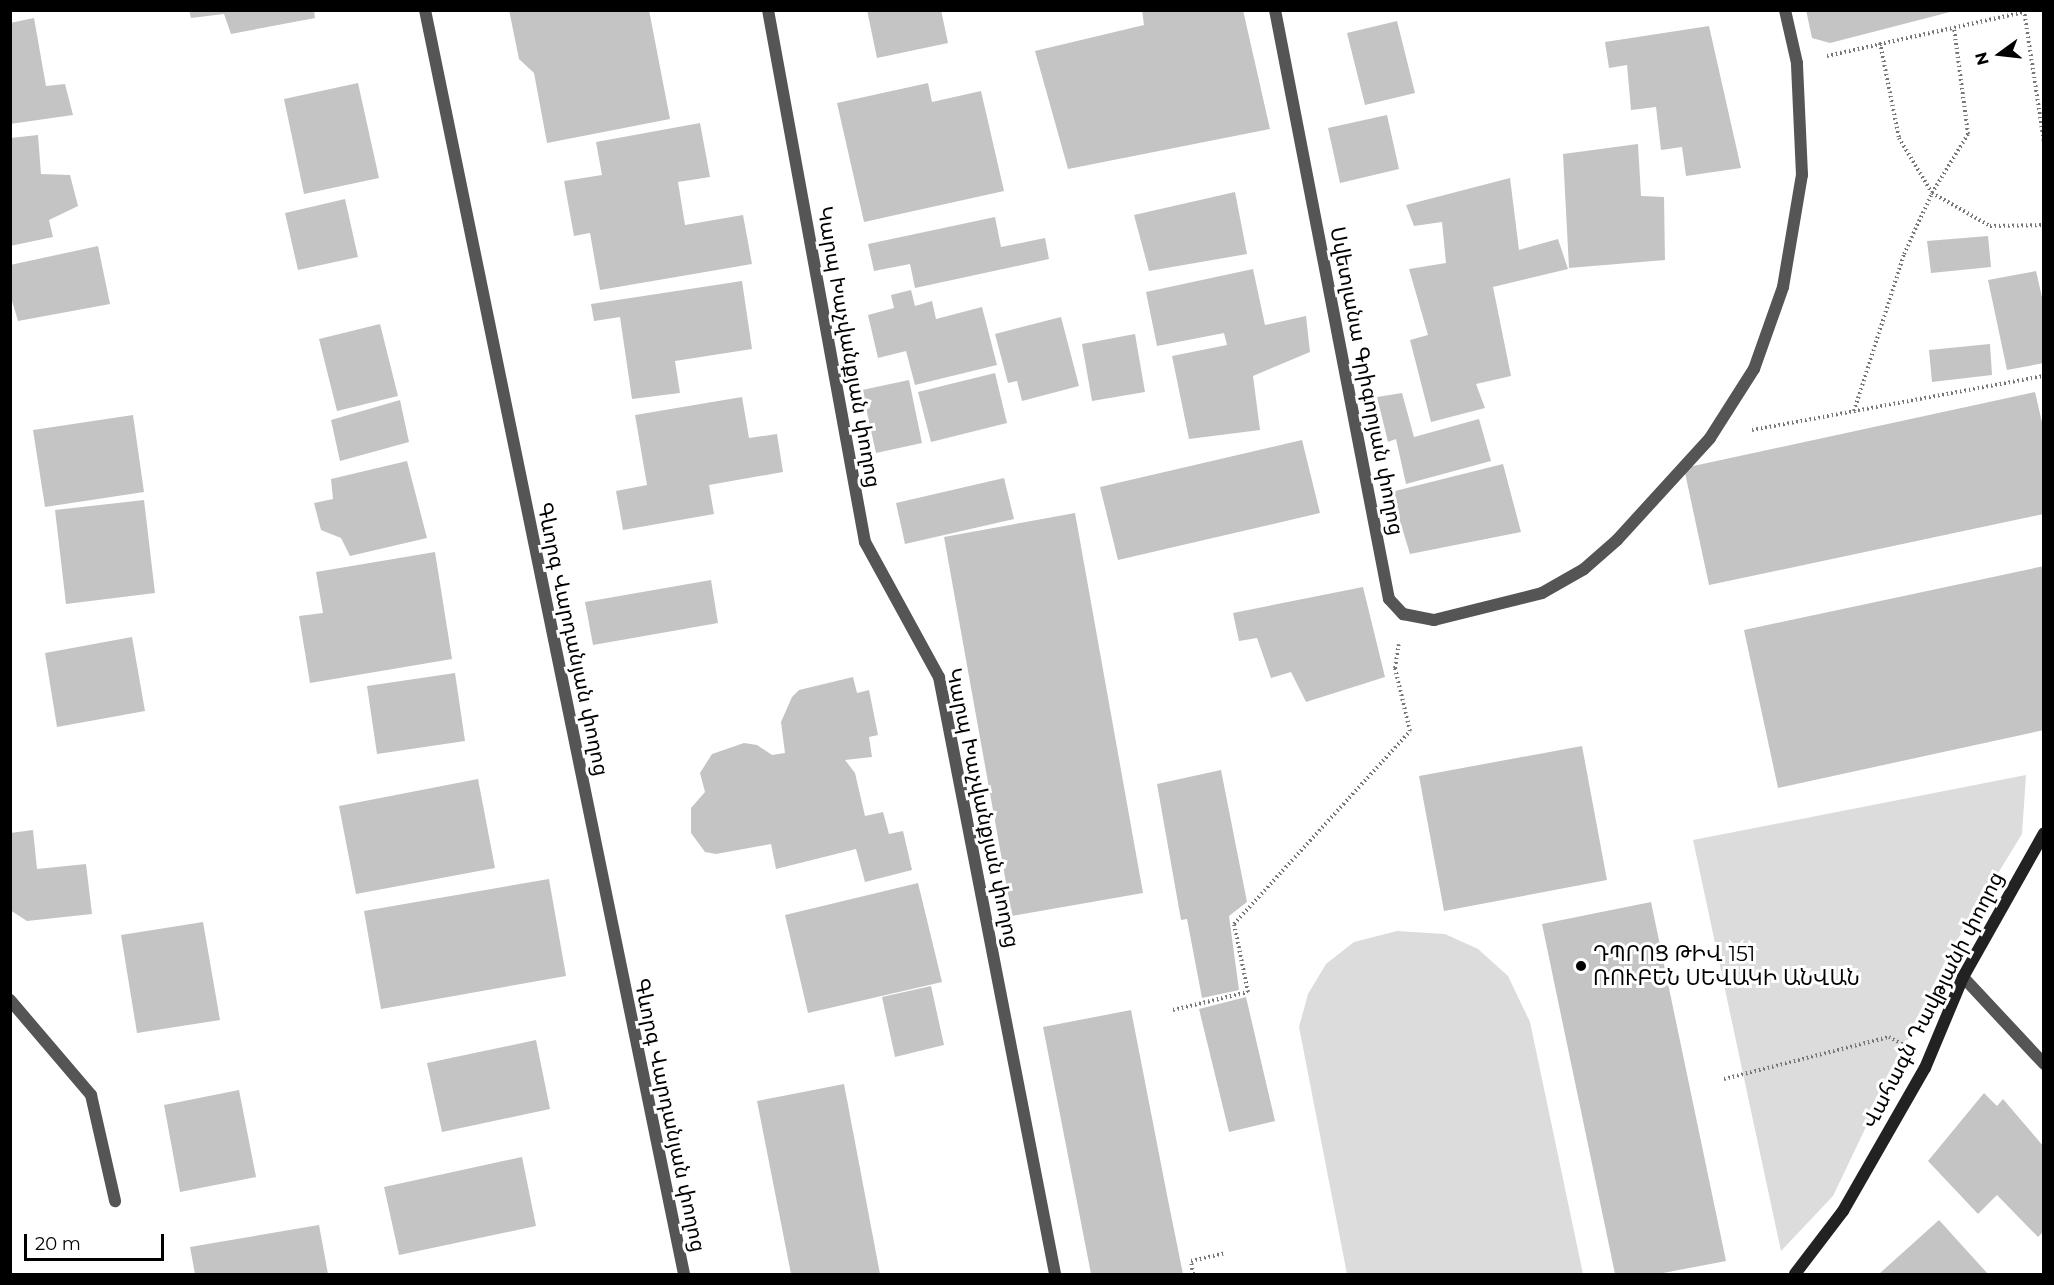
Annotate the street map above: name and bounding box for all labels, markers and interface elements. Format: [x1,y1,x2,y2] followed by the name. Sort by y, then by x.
[1970,24,2030,84] north arrow
[1971,50,1993,67] text: N
[812,204,886,490] street label: Կարպ Խաչվանքյան փողոց
[1325,225,1409,537] street label: Սվետլանա Գրիգորյան փողոց
[532,500,614,778] street label: Գևորգ Վարդանյան փողոց
[941,666,1025,950] street label: Կարպ Խաչվանքյան փողոց
[1857,867,2009,1133] street label: Վահագն Դավթյանի փողոց
[1593,941,1860,991] place label: ԴՊՐՈՑ ԹԻՎ 151 ՌՈՒԲԵՆ ՍԵՎԱԿԻ ԱՆՎԱՆ
[1574,959,1588,973] marker: ԴՊՐՈՑ ԹԻՎ 151 ՌՈՒԲԵՆ ՍԵՎԱԿԻ ԱՆՎԱՆ
[629,976,711,1254] street label: Գևորգ Վարդանյան փողոց
[27,1222,166,1260] scale bar
[35,1233,81,1255] text: 20 m

